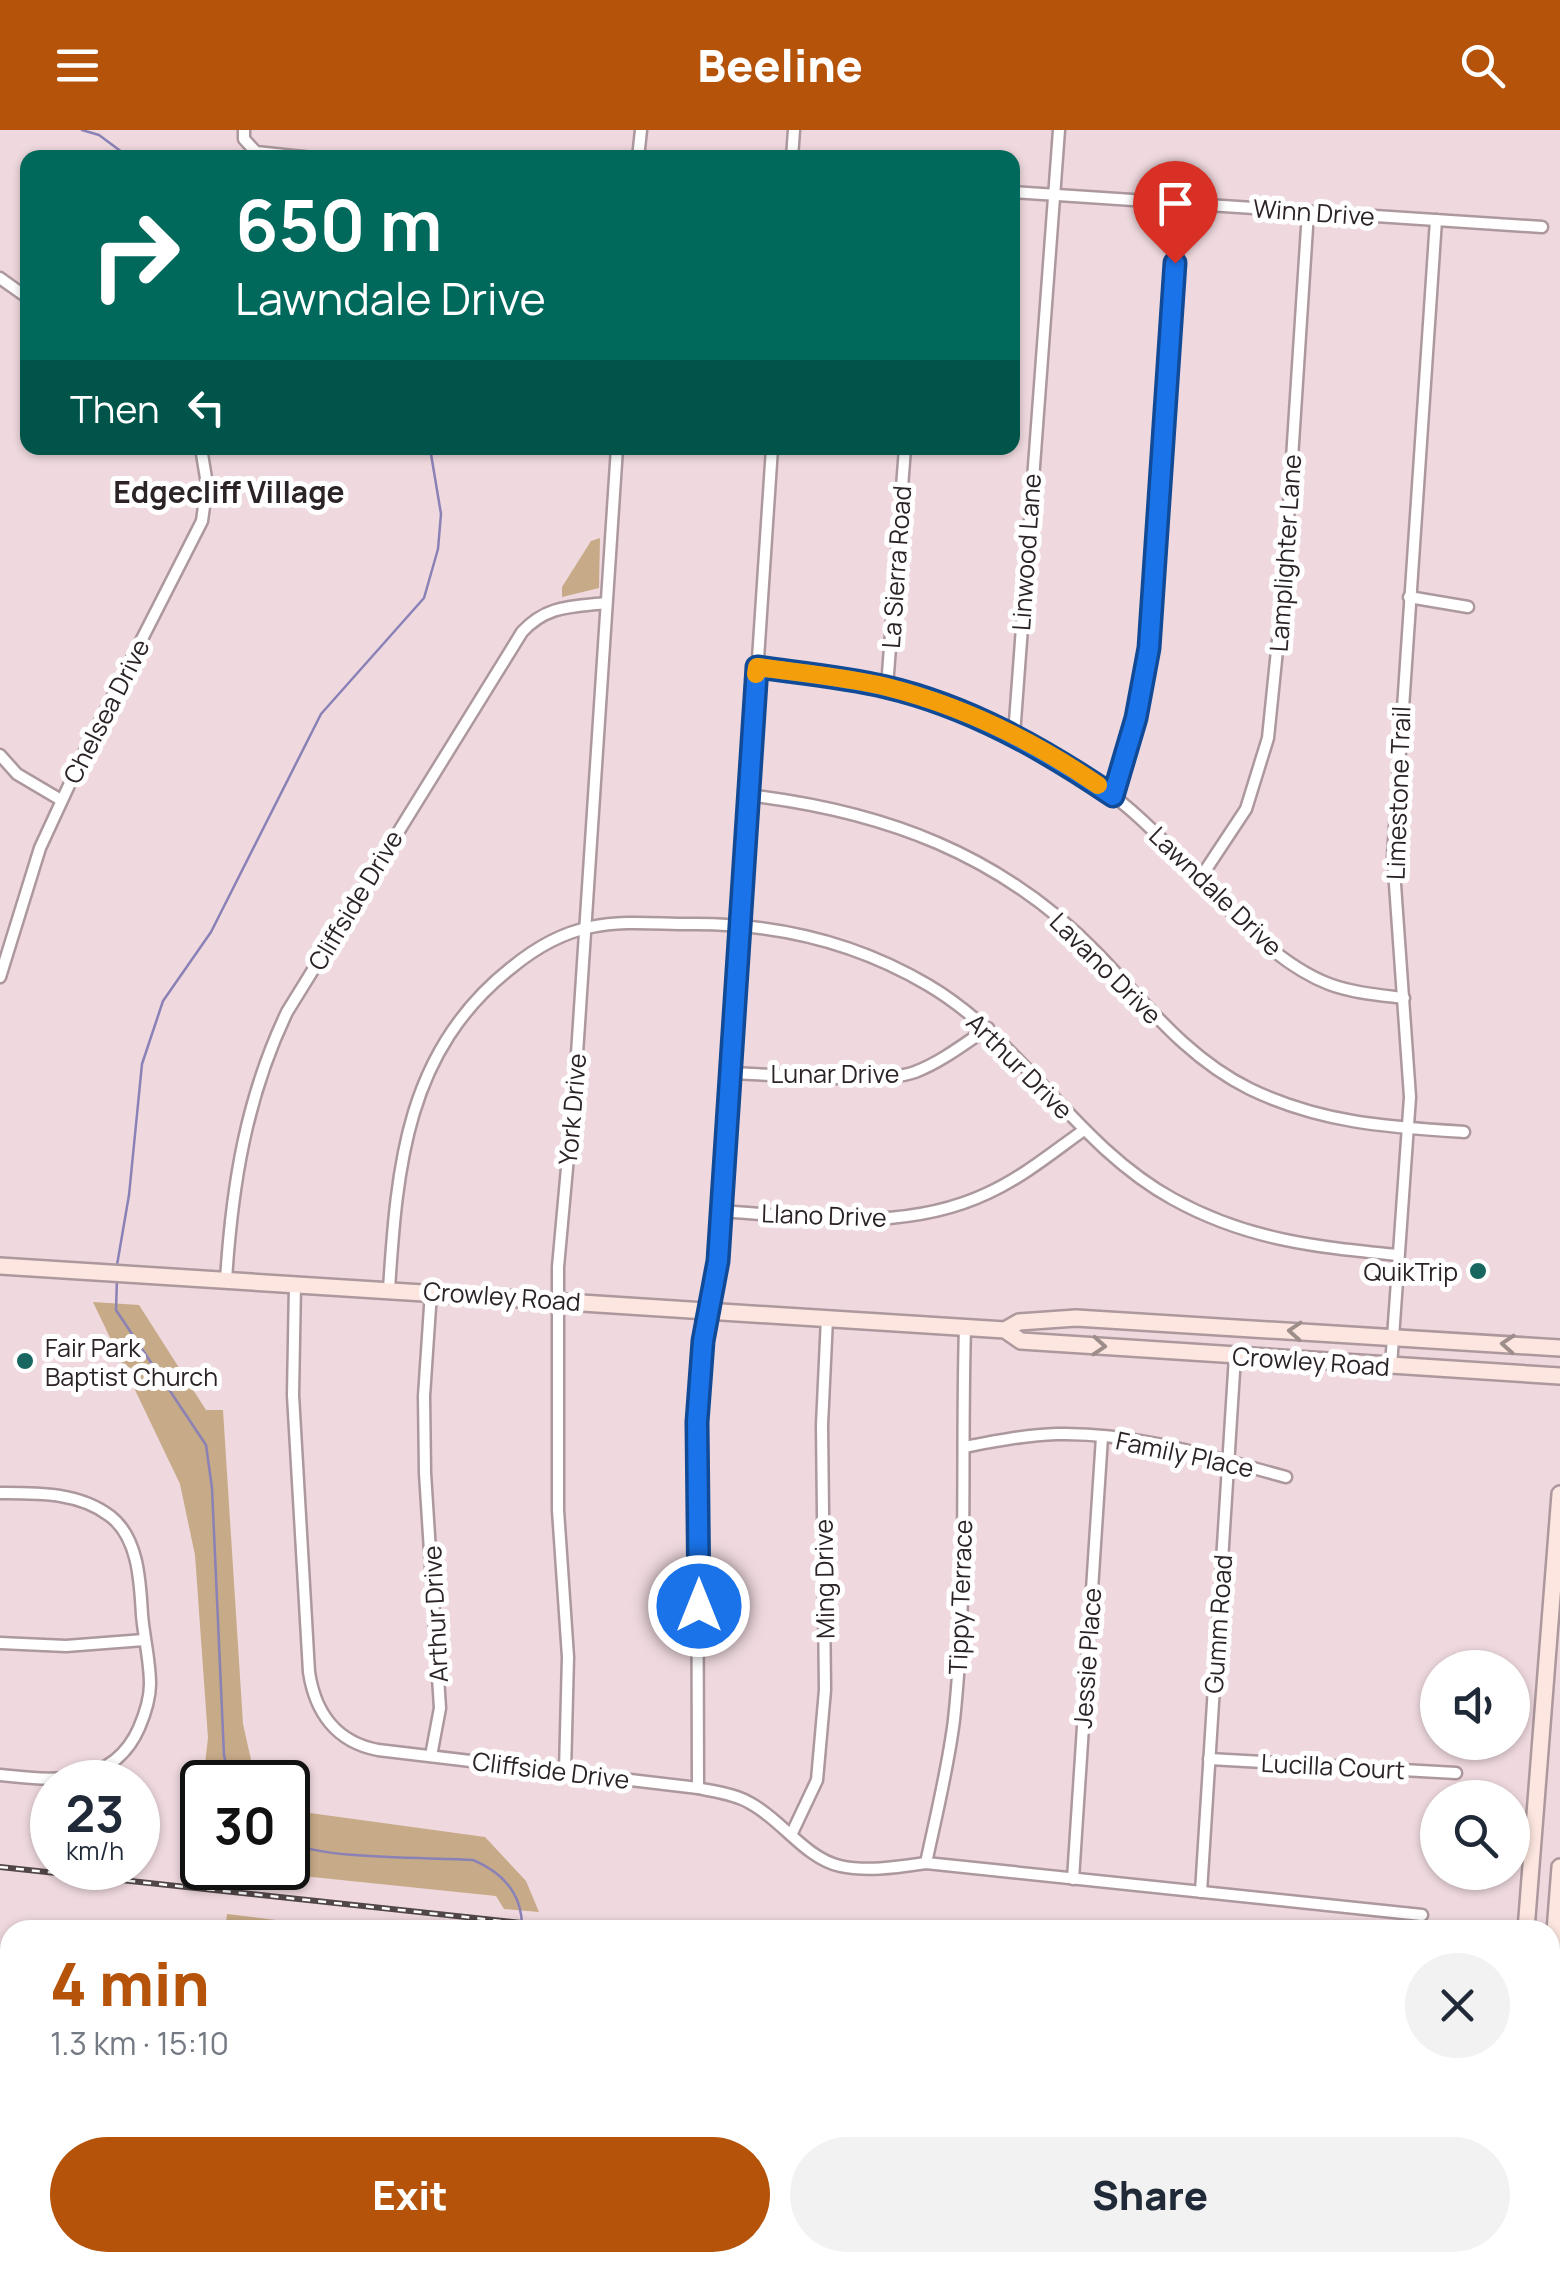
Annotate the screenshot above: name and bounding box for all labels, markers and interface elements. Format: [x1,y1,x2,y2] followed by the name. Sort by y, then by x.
[697,34,863,96] text: Beeline
[50,38,105,93] icon: menu
[1455,38,1510,93] icon: search
[1133,161,1218,264] pin
[235,176,443,272] text: 650 m
[1148,176,1203,231] icon: arrive
[70,190,200,320] icon: right
[1252,190,1376,234] street label: Winn Drive
[235,267,546,329] text: Lawndale Drive
[179,380,234,435] icon: left
[70,382,159,434] text: Then
[1261,453,1309,653] street label: Lamplighter Lane
[113,471,345,512] district label: Edgecliff Village
[1003,472,1049,632] street label: Linwood Lane
[873,484,919,650] street label: La Sierra Road
[55,633,157,789] street label: Chelsea Drive
[1377,706,1419,880] street label: Limestone Trail
[1142,818,1290,964] street label: Lawndale Drive
[299,823,411,977] street label: Cliffside Drive
[1042,904,1170,1032] street label: Lavano Drive
[959,1005,1081,1127] street label: Arthur Drive
[550,1052,594,1166] street label: York Drive
[771,1056,899,1091] street label: Lunar Drive
[761,1195,887,1235] street label: Llano Drive
[1364,1254,1458,1289] place label: QuikTrip
[1467,1260,1489,1282] marker: QuikTrip
[422,1273,582,1319] street label: Crowley Road
[1287,1321,1303,1342] one-way arrow
[45,1330,218,1394] place label: Fair Park Baptist Church
[1500,1334,1516,1355] one-way arrow
[1092,1335,1108,1357] one-way arrow
[1231,1338,1391,1384] street label: Crowley Road
[14,1350,36,1372] marker: Fair Park Baptist Church
[1113,1422,1257,1486] street label: Family Place
[805,1519,843,1639] street label: Ming Drive
[940,1519,980,1675] street label: Tippy Terrace
[414,1545,456,1683] street label: Arthur Drive
[1196,1553,1240,1695] street label: Gumm Road
[647,1554,751,1658] position arrow
[1065,1587,1109,1729] street label: Jessie Place
[1420,1650,1530,1890] map controls
[1420,1650,1530,1760] button: sound
[470,1743,632,1797] street label: Cliffside Drive
[1260,1745,1406,1787] street label: Lucilla Court
[180,1760,310,1890] speed limit sign: 30
[66,1779,124,1847] text: 23
[1420,1780,1530,1890] button: search
[66,1833,124,1868] text: km/h
[50,1942,210,2024] text: 4 min
[1405,1953,1510,2058] button: close
[50,2021,229,2065] text: 1.3 km · 15:10
[50,2137,770,2252] button: Exit
[790,2137,1510,2252] button: Share

